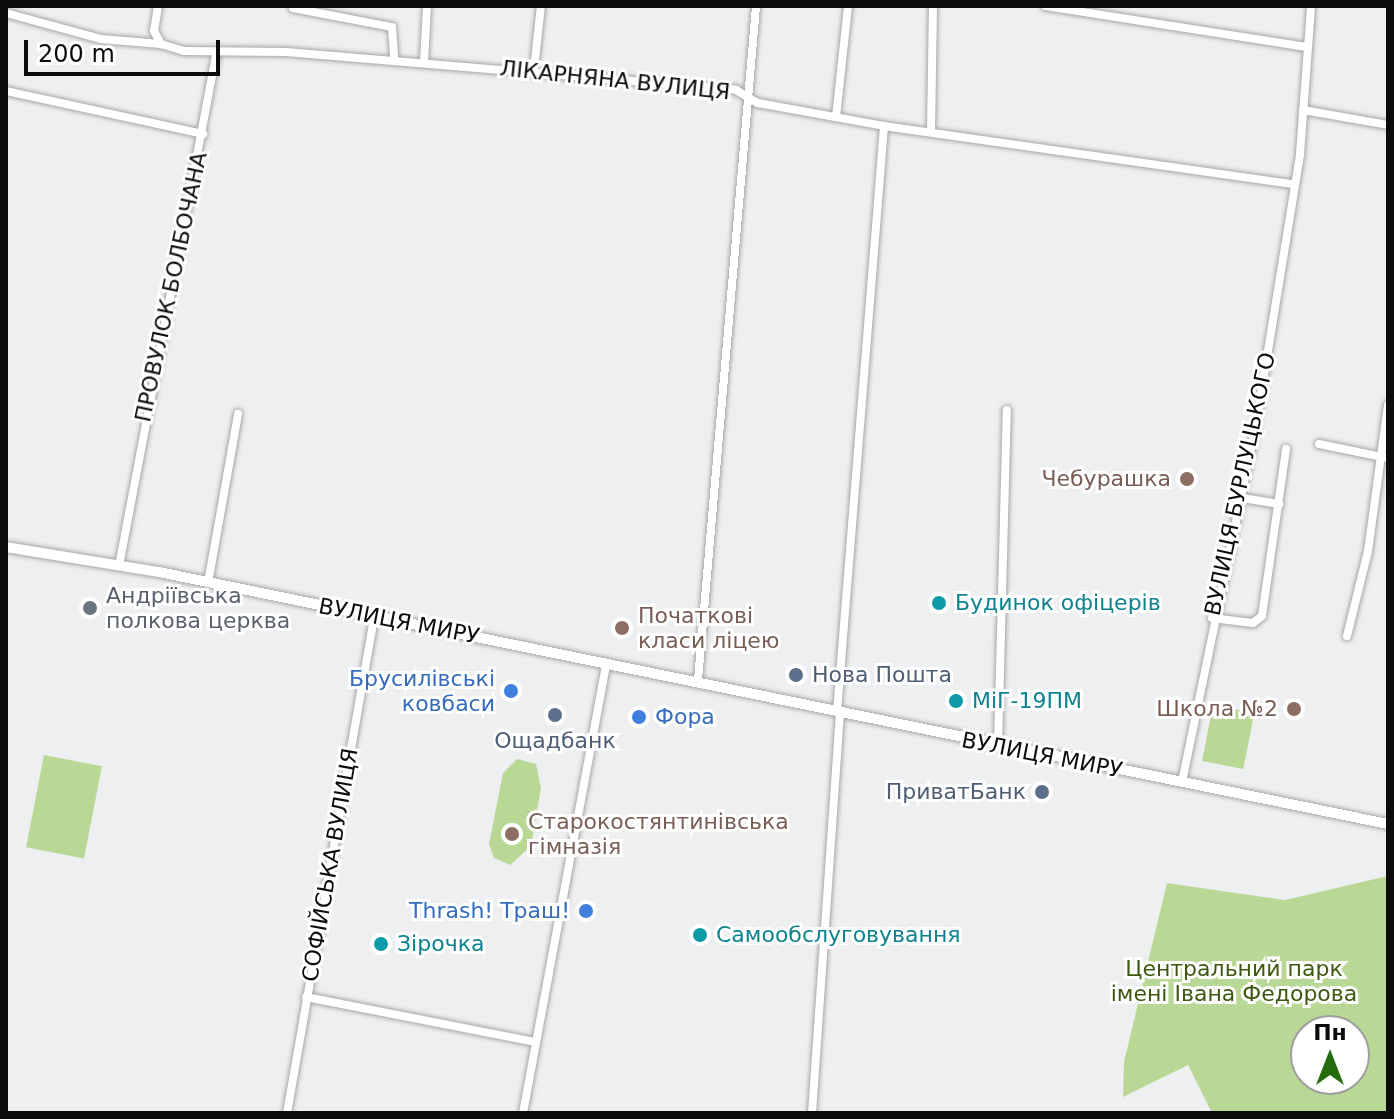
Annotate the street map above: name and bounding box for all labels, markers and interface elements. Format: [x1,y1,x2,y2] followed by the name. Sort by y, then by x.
[28,24,224,74] scale bar
[38,40,115,68] text: 200 m
[499,55,731,105] street label: ЛІКАРНЯНА ВУЛИЦЯ
[129,150,213,424] street label: ПРОВУЛОК БОЛБОЧАНА
[1199,350,1281,618] street label: ВУЛИЦЯ БУРЛУЦЬКОГО
[1041,466,1171,492] place label: Чебурашка
[1178,470,1196,488] marker: Чебурашка
[106,582,290,634] place label: Андріївська полкова церква
[955,590,1161,616] place label: Будинок офіцерів
[316,592,482,650] street label: ВУЛИЦЯ МИРУ
[930,594,948,612] marker: Будинок офіцерів
[81,599,99,617] marker: Андріївська полкова церква
[638,602,779,654] place label: Початкові класи ліцею
[613,619,631,637] marker: Початкові класи ліцею
[812,662,952,688] place label: Нова Пошта
[349,665,495,716] place label: Брусилівські ковбаси
[787,666,805,684] marker: Нова Пошта
[502,682,520,700] marker: Брусилівські ковбаси
[972,688,1082,714] place label: МіГ-19ПМ
[947,692,965,710] marker: МіГ-19ПМ
[1156,696,1278,722] place label: Школа №2
[1285,700,1303,718] marker: Школа №2
[655,704,715,730] place label: Фора
[546,706,564,724] marker: Ощадбанк
[630,708,648,726] marker: Фора
[959,726,1125,784] street label: ВУЛИЦЯ МИРУ
[494,728,616,754] place label: Ощадбанк
[296,746,364,984] street label: СОФІЙСЬКА ВУЛИЦЯ
[886,779,1026,805] place label: ПриватБанк
[1033,783,1051,801] marker: ПриватБанк
[528,808,789,860] place label: Старокостянтинівська гімназія
[503,825,521,843] marker: Старокостянтинівська гімназія
[409,898,570,924] place label: Thrash! Траш!
[577,902,595,920] marker: Thrash! Траш!
[716,922,961,948] place label: Самообслуговування
[691,926,709,944] marker: Самообслуговування
[397,931,484,957] place label: Зірочка
[372,935,390,953] marker: Зірочка
[1111,955,1357,1006] park label: Центральний парк імені Івана Федорова
[1290,1015,1370,1095] north arrow
[1313,1020,1347,1045] text: Пн

